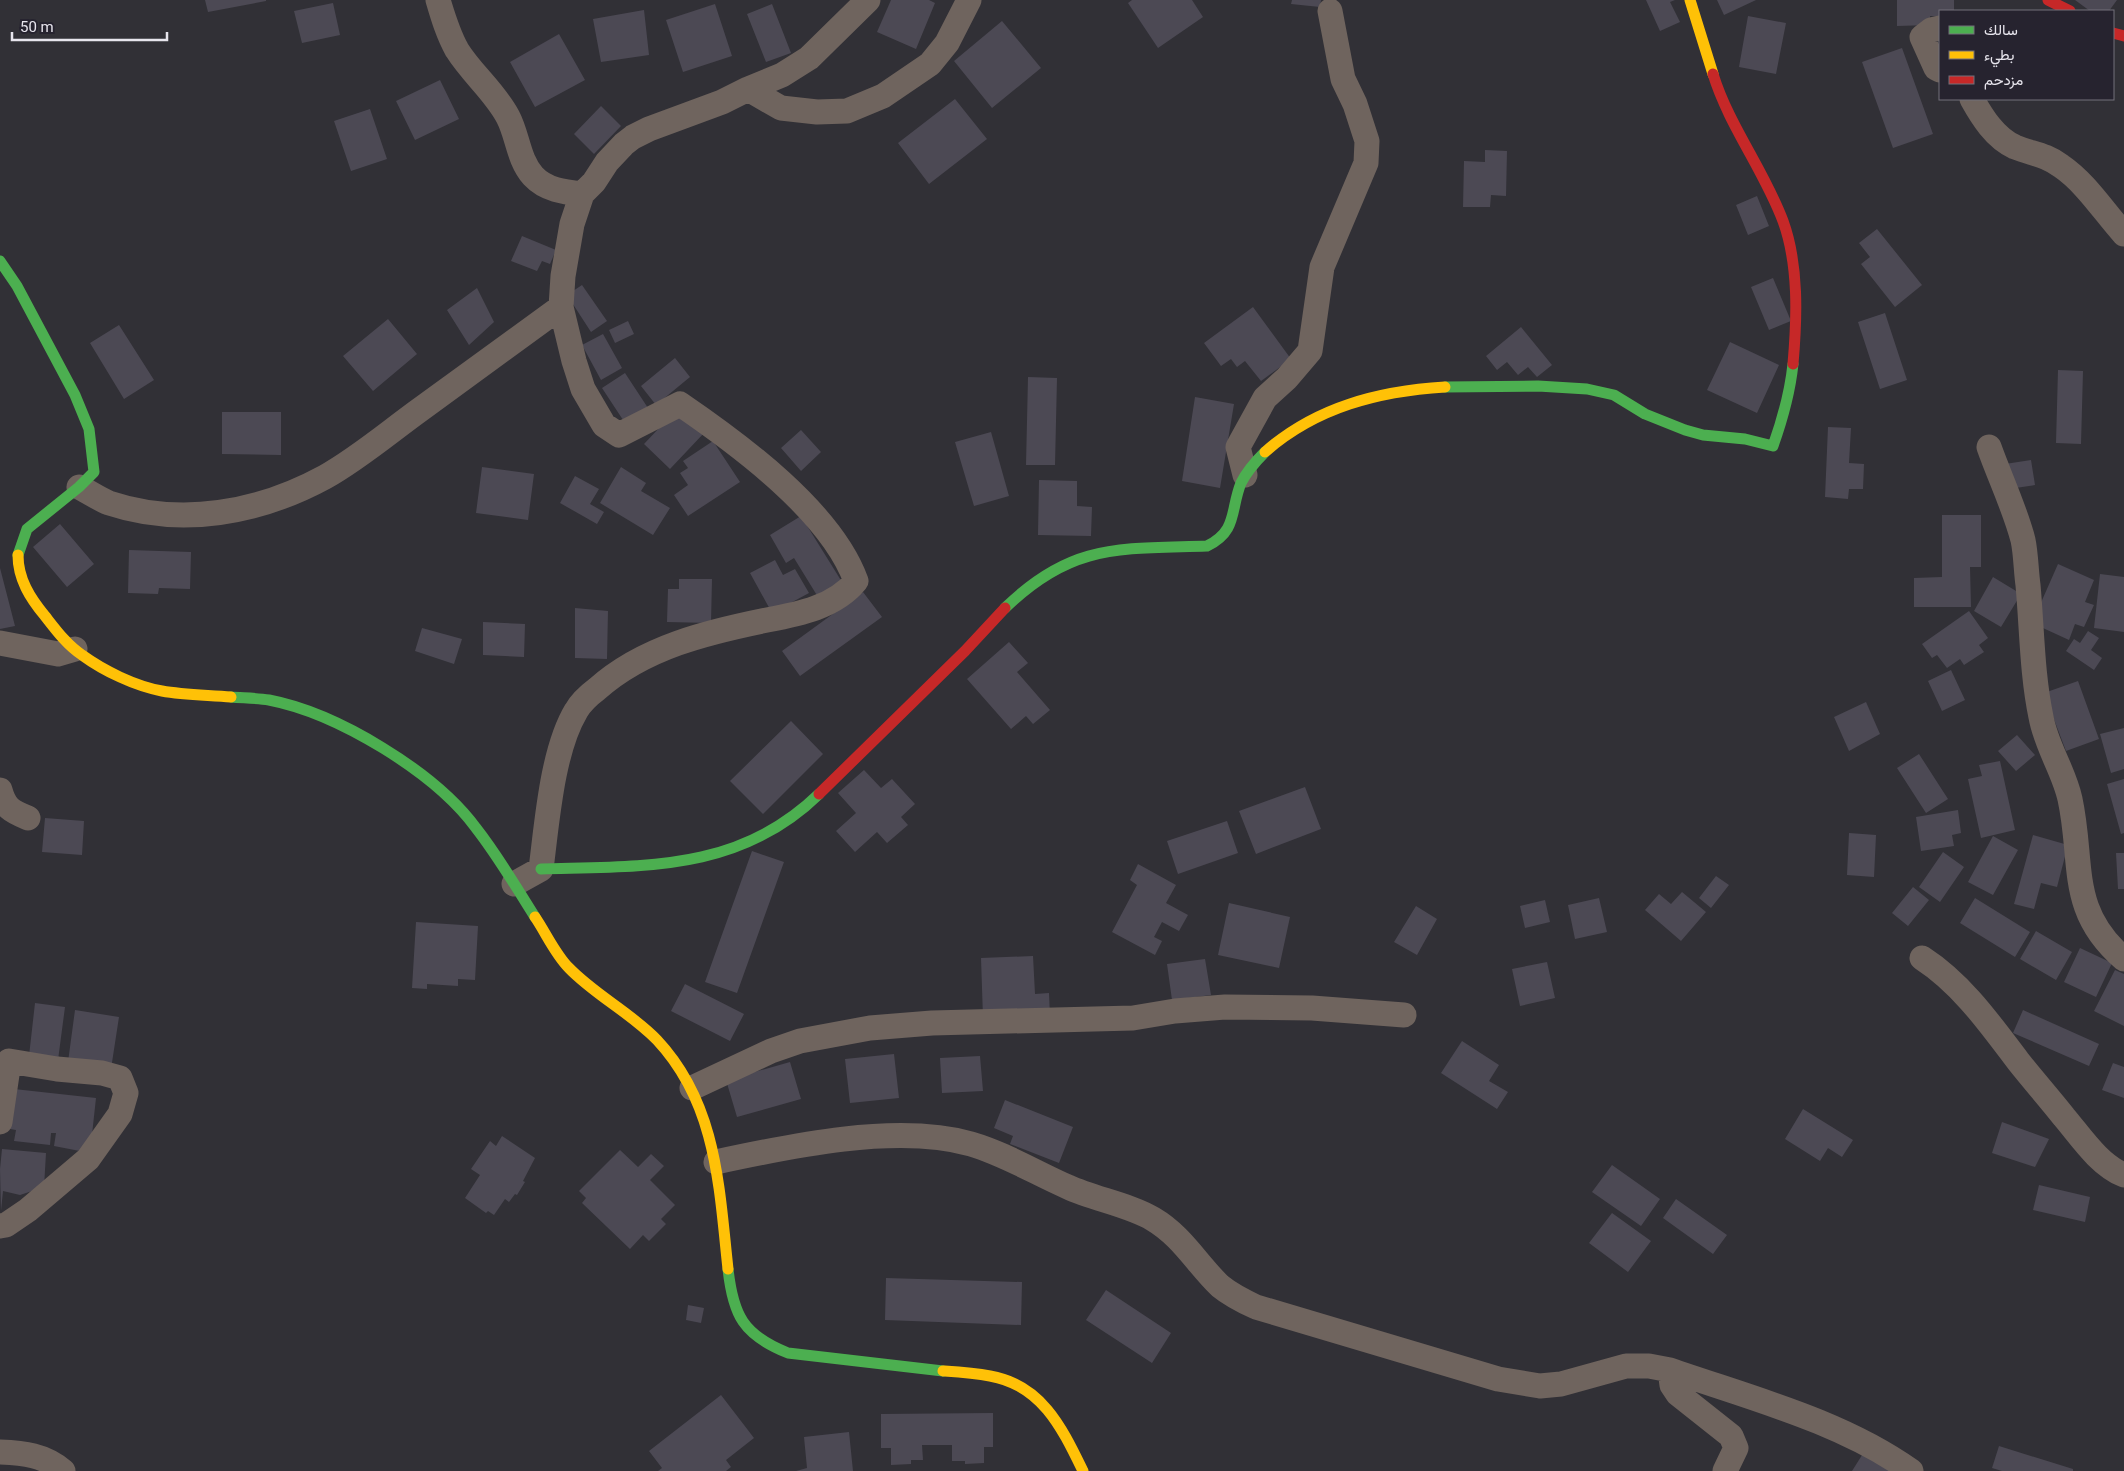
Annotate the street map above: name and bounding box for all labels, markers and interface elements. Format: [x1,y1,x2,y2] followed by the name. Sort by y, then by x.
[12,10,168,42] scale bar
[1939,10,2114,100] legend
[20,18,54,36] text: 50 m
[1984,21,2018,39] text: سالك
[1984,46,2014,68] text: بطيء
[1984,71,2023,90] text: مزدحم

